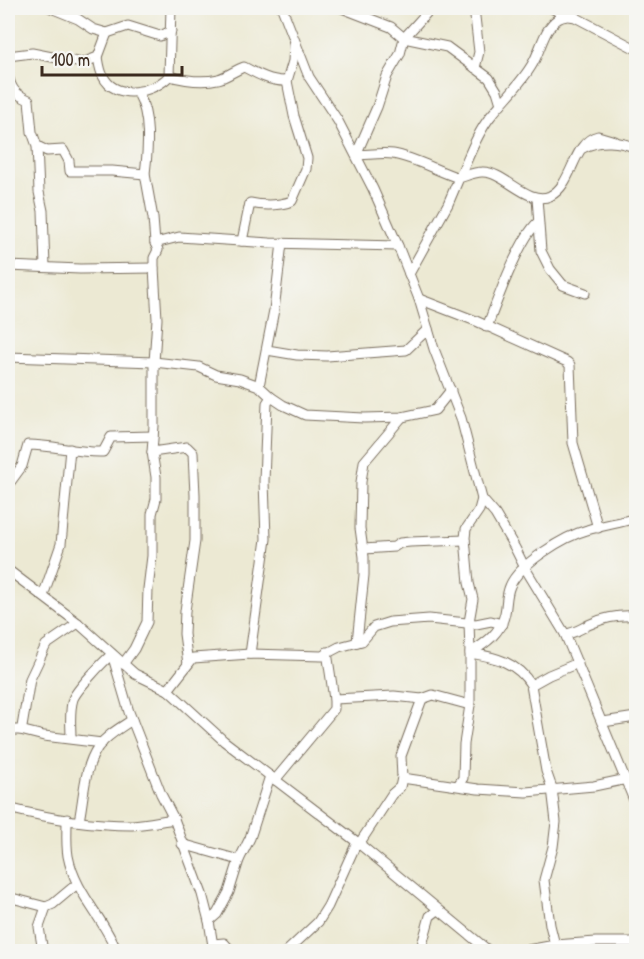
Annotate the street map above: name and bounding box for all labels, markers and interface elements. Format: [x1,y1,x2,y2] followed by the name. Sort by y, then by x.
[42,39,182,77] scale bar
[51,47,90,72] text: 100 m

